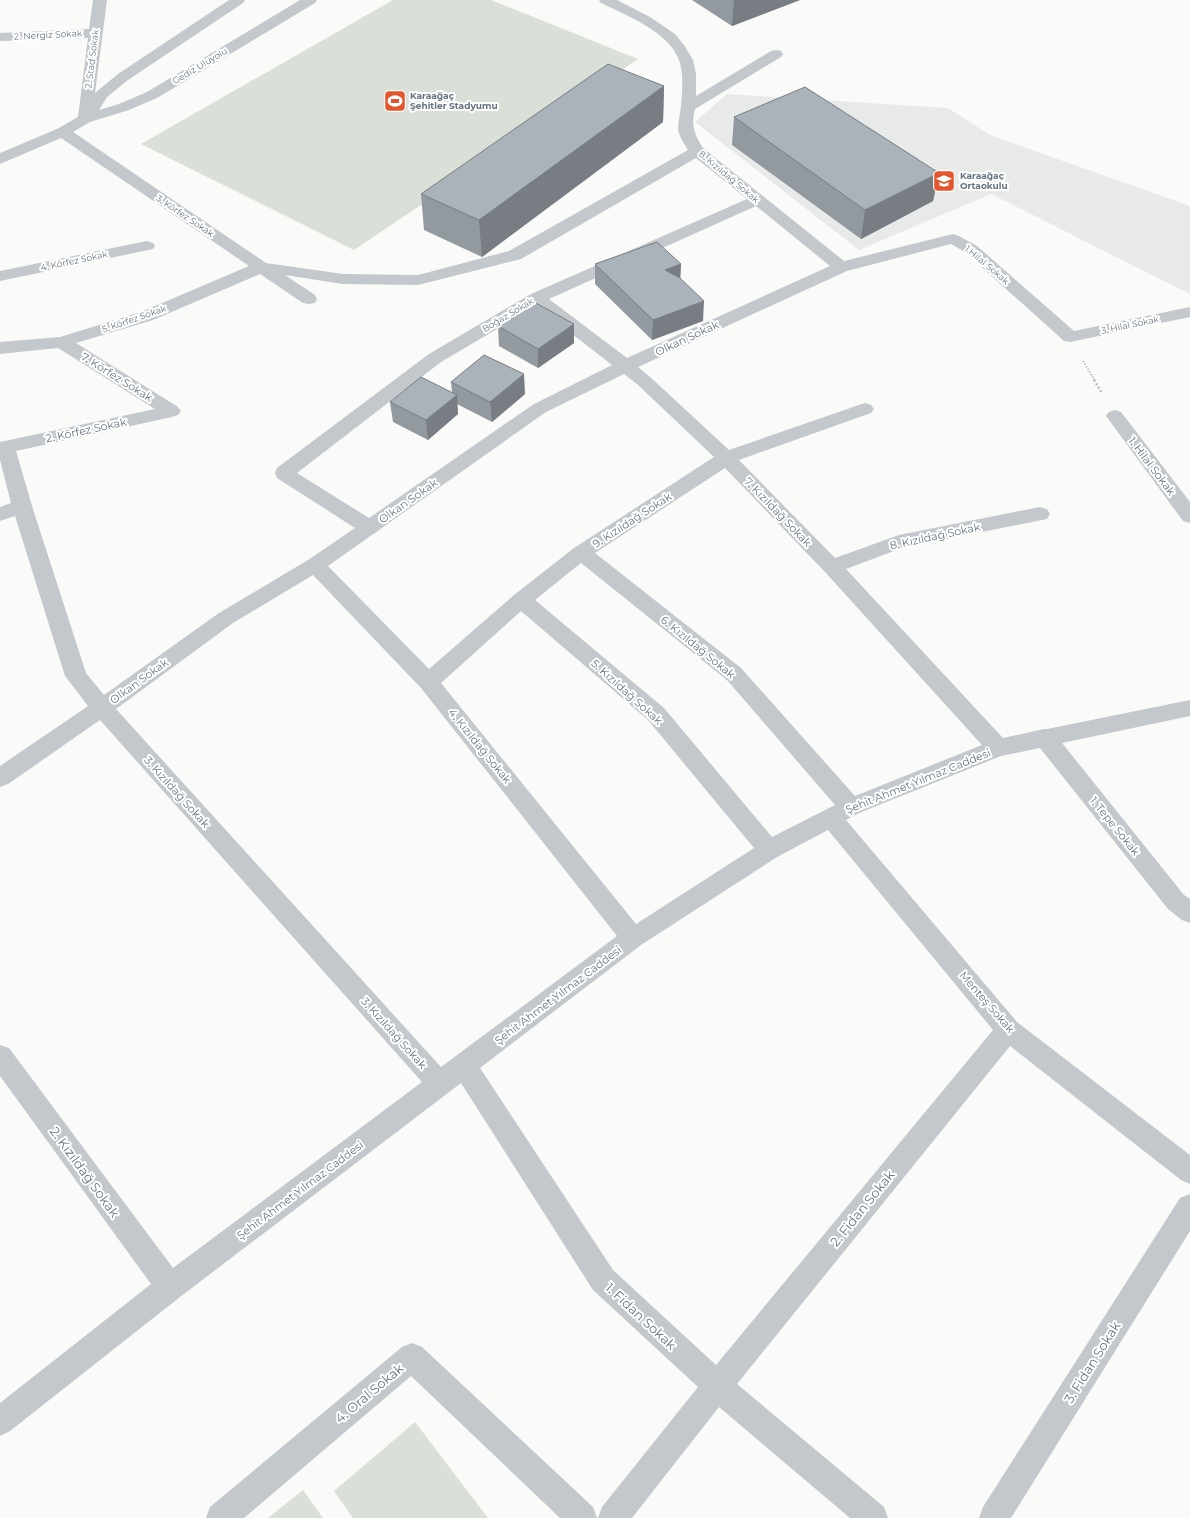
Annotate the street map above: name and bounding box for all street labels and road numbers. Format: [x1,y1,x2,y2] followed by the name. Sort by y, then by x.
[14,27,83,42] street label: 2. Nergiz Sokak
[82,28,101,89] street label: 2. Stad Sokak
[170,45,229,86] street label: Gediz Uluyolu
[697,148,762,205] street label: 8. Kızıldağ Sokak
[154,192,217,239] street label: 3. Körfez Sokak
[963,243,1012,287] street label: 1.Hilal Sokak
[39,248,109,273] street label: 4. Körfez Sokak
[480,295,536,334] street label: Boğaz Sokak
[100,302,168,335] street label: 5. Körfez Sokak
[1100,313,1160,336] street label: 3. Hilal Sokak
[653,317,721,359] street label: Olkan Sokak
[79,349,156,405] street label: 7. Körfez Sokak
[44,415,128,445] street label: 2. Körfez Sokak
[1125,434,1179,498] street label: 1. Hilal Sokak
[741,474,815,550] street label: 7. Kızıldağ Sokak
[376,475,440,526] street label: Olkan Sokak
[590,489,675,551] street label: 9. Kızıldağ Sokak
[888,519,982,552] street label: 8. Kızıldağ Sokak
[658,613,738,682] street label: 6. Kızıldağ Sokak
[107,655,171,707] street label: Olkan Sokak
[588,656,666,728] street label: 5. Kızıldağ Sokak
[445,706,515,787] street label: 4. Kızıldağ Sokak
[843,745,993,817] street label: Şehit Ahmet Yılmaz Caddesi
[141,753,213,831] street label: 3. Kızıldağ Sokak
[1087,794,1143,859] street label: 1. Tepe Sokak
[492,943,624,1047] street label: Şehit Ahmet Yılmaz Caddesi
[956,968,1018,1036] street label: Menteş Sokak
[358,994,430,1072] street label: 3. Kızıldağ Sokak
[47,1124,123,1221] street label: 2. Kızıldağ Sokak
[234,1138,366,1242] street label: Şehit Ahmet Yılmaz Caddesi
[826,1167,898,1249] street label: 2. Fidan Sokak
[602,1279,680,1353] street label: 1. Fidan Sokak
[1061,1318,1124,1406] street label: 3. Fidan Sokak
[332,1360,407,1426] street label: 4. Oral Sokak

